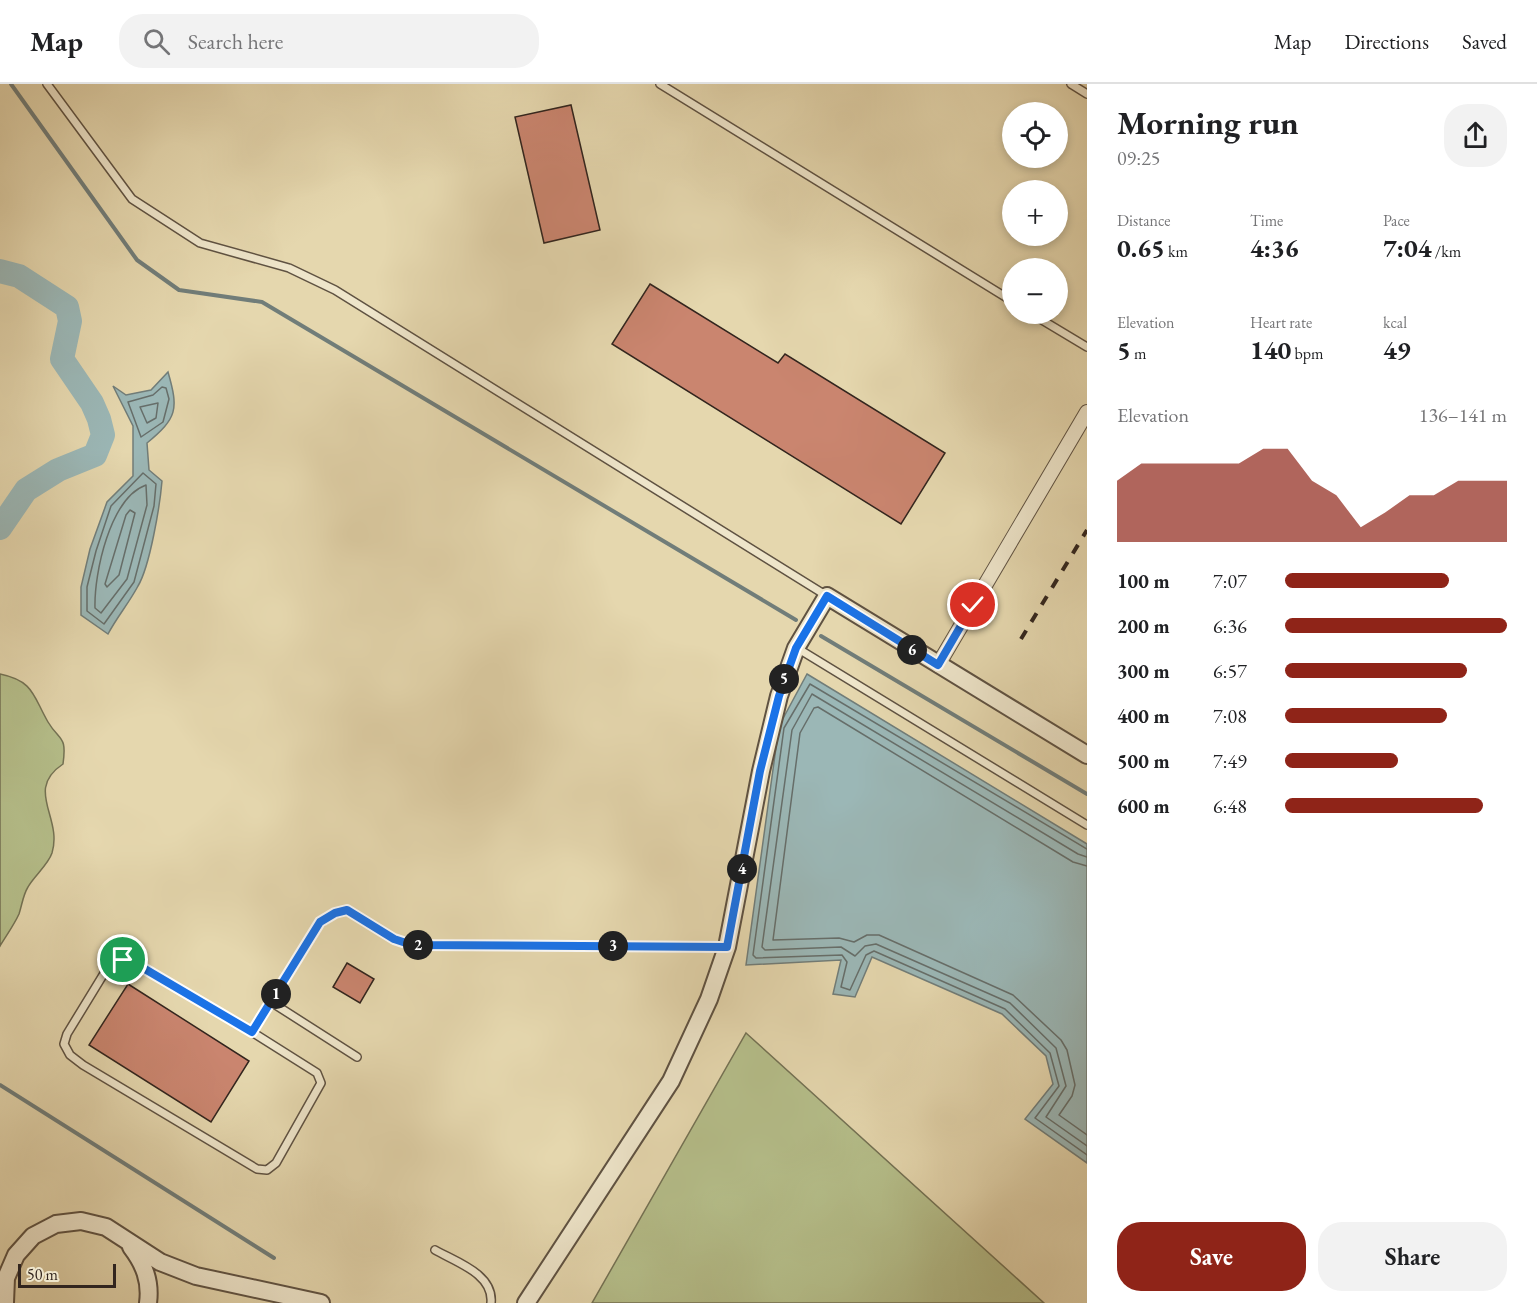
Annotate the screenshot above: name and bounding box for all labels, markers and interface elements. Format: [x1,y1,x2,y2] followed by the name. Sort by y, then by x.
[119,14,539,68] search box
[30,23,83,59] text: Map
[140,25,173,58] icon: search
[188,27,283,56] text: Search here
[1274,28,1311,55] text: Map
[1344,28,1429,55] text: Directions
[1462,28,1507,55] text: Saved
[1117,101,1299,144] text: Morning run
[1002,102,1068,324] map controls
[1002,102,1068,168] button: locate
[1444,104,1507,167] button: share
[1117,145,1160,171] text: 09:25
[1002,180,1068,246] button: +
[1117,210,1170,231] text: Distance
[1250,210,1283,231] text: Time
[1383,210,1410,231] text: Pace
[1117,231,1165,265] text: 0.65
[1250,231,1299,265] text: 4:36
[1383,231,1432,265] text: 7:04
[1165,241,1188,262] text: km
[1432,241,1461,262] text: /km
[1002,258,1068,324] button: −
[1117,312,1175,333] text: Elevation
[1250,312,1312,333] text: Heart rate
[1383,312,1407,333] text: kcal
[1117,333,1131,367] text: 5
[1250,333,1291,367] text: 140
[1383,333,1411,367] text: 49
[1131,343,1146,364] text: m
[1291,343,1323,364] text: bpm
[1117,402,1189,428] text: Elevation
[1419,402,1507,428] text: 136–141 m
[1117,568,1170,594] text: 100 m
[1213,568,1247,594] text: 7:07
[947,579,998,630] pin
[956,588,989,621] icon: check
[1117,613,1170,639] text: 200 m
[1213,613,1247,639] text: 6:36
[897,635,927,665] pin: 6
[908,639,916,660] text: 6
[1117,658,1170,684] text: 300 m
[1213,658,1247,684] text: 6:57
[769,664,799,694] pin: 5
[780,668,788,689] text: 5
[1117,703,1170,729] text: 400 m
[1213,703,1247,729] text: 7:08
[1117,748,1170,774] text: 500 m
[1213,748,1247,774] text: 7:49
[1117,793,1170,819] text: 600 m
[1213,793,1247,819] text: 6:48
[727,854,757,884] pin: 4
[738,858,746,879] text: 4
[403,930,433,960] pin: 2
[598,931,628,961] pin: 3
[97,934,148,985] pin
[414,934,422,955] text: 2
[609,935,617,956] text: 3
[106,943,139,976] icon: arrive
[261,979,291,1009] pin: 1
[272,983,280,1004] text: 1
[1117,1222,1306,1291] button: Save
[1318,1222,1507,1291] button: Share
[18,1261,116,1288] scale bar
[27,1264,58,1285] text: 50 m

